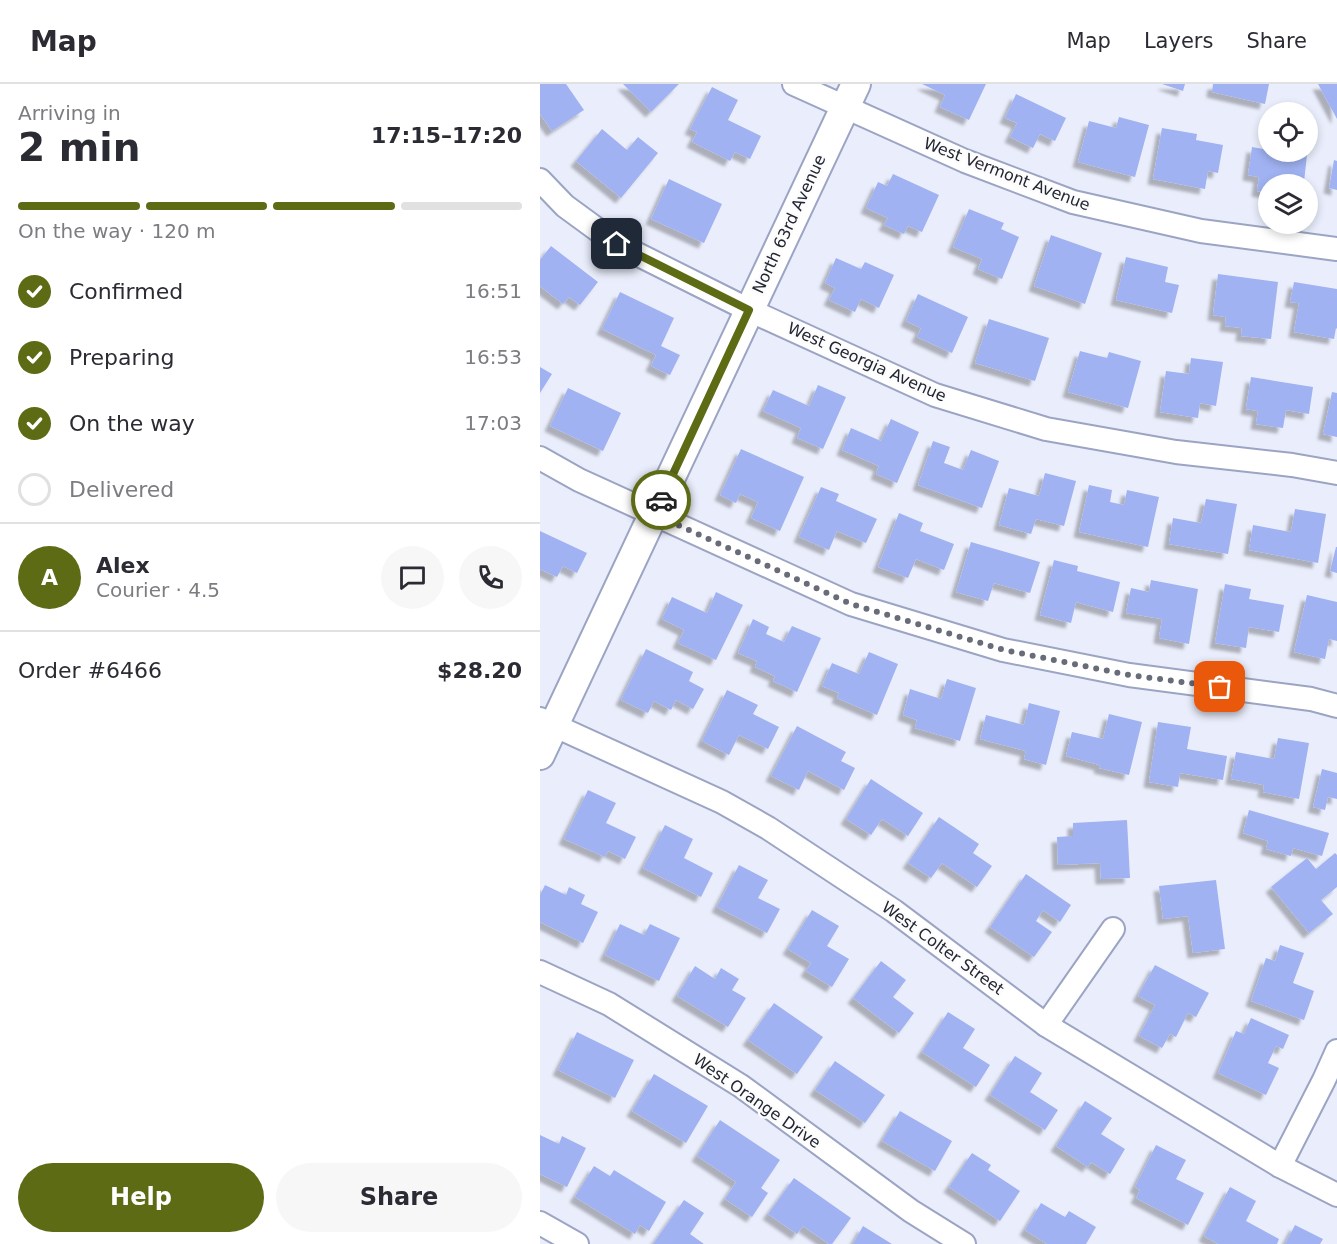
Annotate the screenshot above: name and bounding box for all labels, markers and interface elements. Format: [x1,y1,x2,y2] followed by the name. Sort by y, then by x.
[30,25,97,58] text: Map
[1067,29,1111,53] text: Map
[1144,29,1213,53] text: Layers
[1246,29,1307,53] text: Share
[18,101,121,125] text: Arriving in
[1258,102,1318,234] map controls
[1258,102,1318,162] button: locate
[371,123,522,148] text: 17:15–17:20
[18,125,140,170] text: 2 min
[921,133,1093,215] street label: West Vermont Avenue
[748,151,830,297] street label: North 63rd Avenue
[1258,174,1318,234] button: layers
[591,218,642,269] pin
[18,219,216,243] text: On the way · 120 m
[600,227,633,260] icon: home
[18,275,51,308] icon: check
[69,279,183,304] text: Confirmed
[464,279,522,303] text: 16:51
[785,318,949,406] street label: West Georgia Avenue
[18,341,51,374] icon: check
[69,345,175,370] text: Preparing
[464,345,522,369] text: 16:53
[18,407,51,440] icon: check
[69,411,195,436] text: On the way
[464,411,522,435] text: 17:03
[631,470,691,530] courier
[69,477,174,502] text: Delivered
[645,484,678,517] icon: car
[381,546,444,609] button: chat
[459,546,522,609] button: phone
[96,553,150,578] text: Alex
[41,565,58,590] text: A
[96,578,220,602] text: Courier · 4.5
[18,658,162,683] text: Order #6466
[437,658,522,683] text: $28.20
[1194,661,1245,712] pin
[1203,670,1236,703] icon: bag
[878,897,1008,999] street label: West Colter Street
[690,1050,824,1152] street label: West Orange Drive
[18,1163,264,1232] button: Help
[276,1163,522,1232] button: Share

